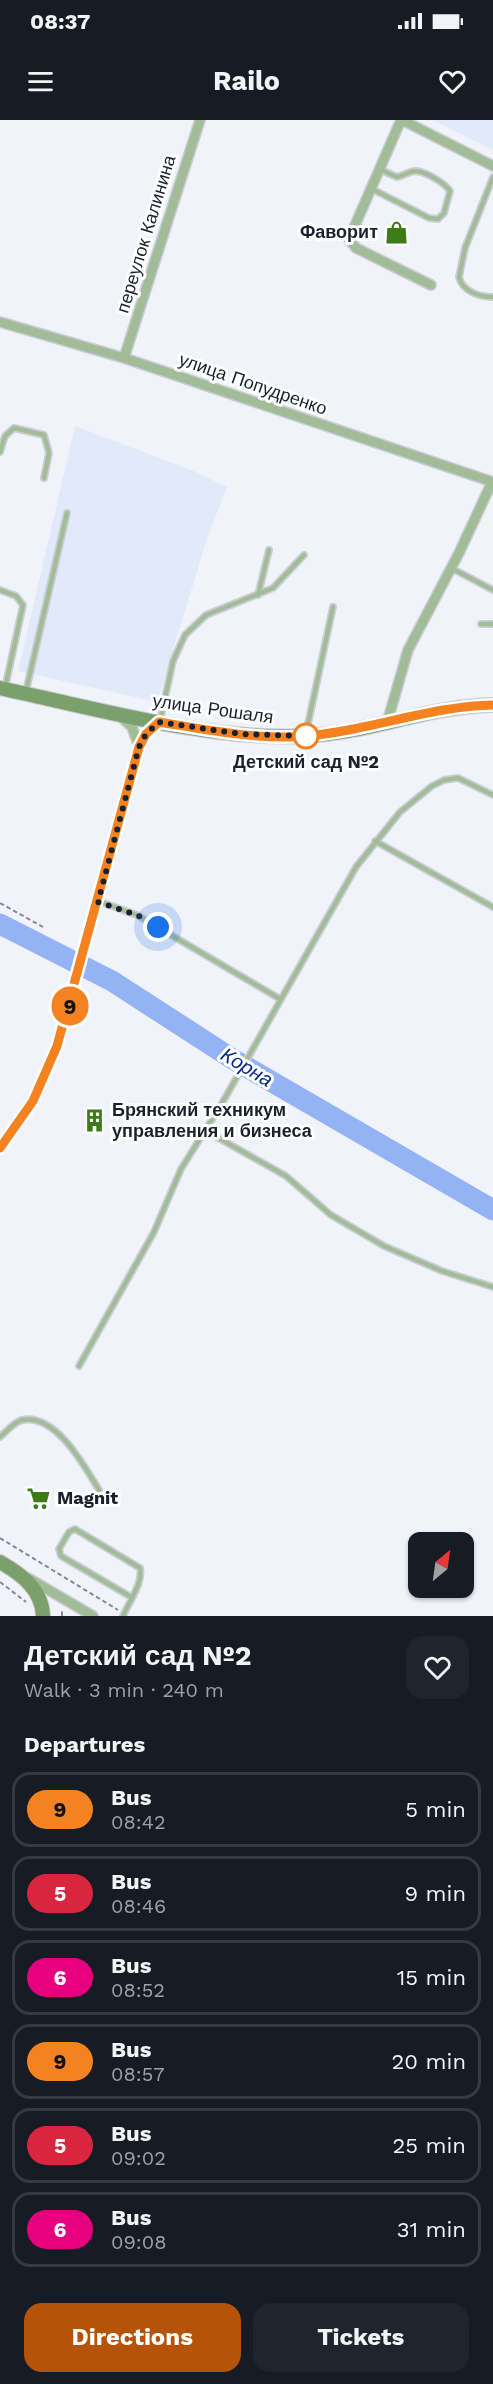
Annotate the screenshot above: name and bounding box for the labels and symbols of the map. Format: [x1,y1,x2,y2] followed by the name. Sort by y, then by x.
[112,151,180,315] street label: переулок Калинина
[383,219,409,245] shop icon: Фаворит
[300,221,378,242] place label: Фаворит
[176,348,330,419] street label: улица Попудренко
[151,690,275,727] street label: улица Рошаля
[293,723,319,749] marker: Детский сад №2
[233,751,379,772] place label: Детский сад №2
[143,912,173,942] your location
[50,986,90,1026] line badge: 9
[217,1042,277,1092] water label: Корна
[112,1099,313,1141] place label: Брянский техникум управления и бизнеса
[81,1107,107,1133] building icon: Брянский техникум управления и бизнеса
[26,1485,52,1511] supermarket icon: Magnit
[57,1487,118,1508] place label: Magnit
[408,1532,474,1598] north arrow

